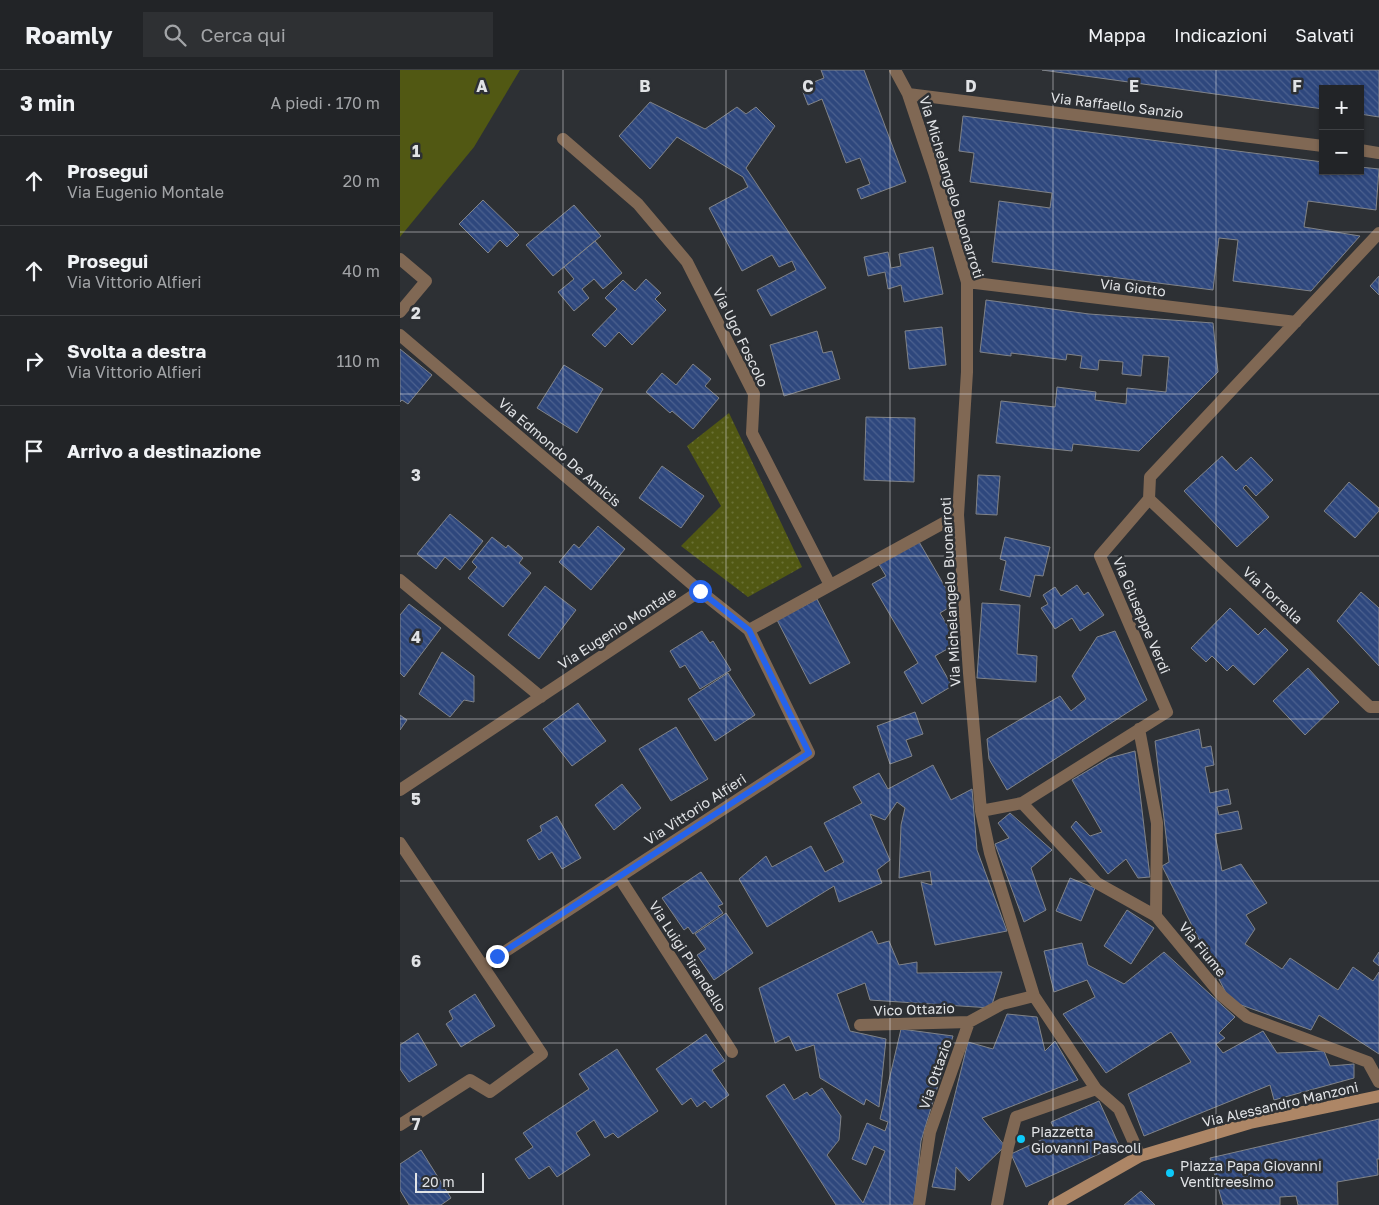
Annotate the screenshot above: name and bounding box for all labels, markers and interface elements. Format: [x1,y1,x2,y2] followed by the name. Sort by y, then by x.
[143,12,493,57] search box
[25,20,113,49] text: Roamly
[161,21,189,49] icon: search
[201,23,286,46] text: Cerca qui
[1088,24,1146,46] text: Mappa
[1174,24,1267,46] text: Indicazioni
[1295,24,1354,46] text: Salvati
[476,76,488,96] text: A
[639,76,651,96] text: B
[802,76,814,96] text: C
[965,76,977,96] text: D
[1129,76,1139,96] text: E
[1292,76,1302,96] text: F
[1319,85,1364,175] map controls
[1319,85,1364,130] button: +
[1050,88,1184,122] street label: Via Raffaello Sanzio
[20,90,75,116] text: 3 min
[271,93,380,113] text: A piedi · 170 m
[916,94,988,280] street label: Via Michelangelo Buonarroti
[1319,130,1364,175] button: −
[412,141,420,161] text: 1
[67,159,148,182] text: Prosegui
[20,167,48,195] icon: ahead
[343,171,380,191] text: 20 m
[67,182,224,202] text: Via Eugenio Montale
[67,249,148,272] text: Prosegui
[20,257,48,285] icon: ahead
[342,261,380,281] text: 40 m
[67,272,202,292] text: Via Vittorio Alfieri
[1099,275,1167,299] street label: Via Giotto
[710,285,772,389] street label: Via Ugo Foscolo
[411,303,421,323] text: 2
[67,339,206,362] text: Svolta a destra
[20,347,48,375] icon: right
[336,351,380,371] text: 110 m
[67,362,202,382] text: Via Vittorio Alfieri
[495,394,625,510] street label: Via Edmondo De Amicis
[20,437,48,465] icon: arrive
[67,439,261,462] text: Arrivo a destinazione
[411,465,421,485] text: 3
[937,497,963,687] street label: Via Michelangelo Buonarroti
[1110,554,1174,676] street label: Via Giuseppe Verdi
[1239,563,1307,627] street label: Via Torrella
[689,580,712,603] route start
[555,583,679,673] street label: Via Eugenio Montale
[411,627,421,647] text: 4
[641,770,749,848] street label: Via Vittorio Alfieri
[411,789,421,809] text: 5
[646,897,730,1015] street label: Via Luigi Pirandello
[1176,918,1230,980] street label: Via Fiume
[486,945,509,968] route end
[411,951,421,971] text: 6
[873,999,955,1019] street label: Vico Ottazio
[915,1037,955,1111] street label: Via Ottazio
[1200,1078,1360,1130] street label: Via Alessandro Manzoni
[412,1114,421,1134] text: 7
[1031,1123,1141,1156] place label: Piazzetta Giovanni Pascoli
[1015,1133,1027,1145] marker: Piazzetta Giovanni Pascoli
[1180,1157,1322,1190] place label: Piazza Papa Giovanni Ventitreesimo
[1164,1167,1176,1179] marker: Piazza Papa Giovanni Ventitreesimo
[415,1170,484,1193] scale bar
[422,1173,455,1190] text: 20 m

